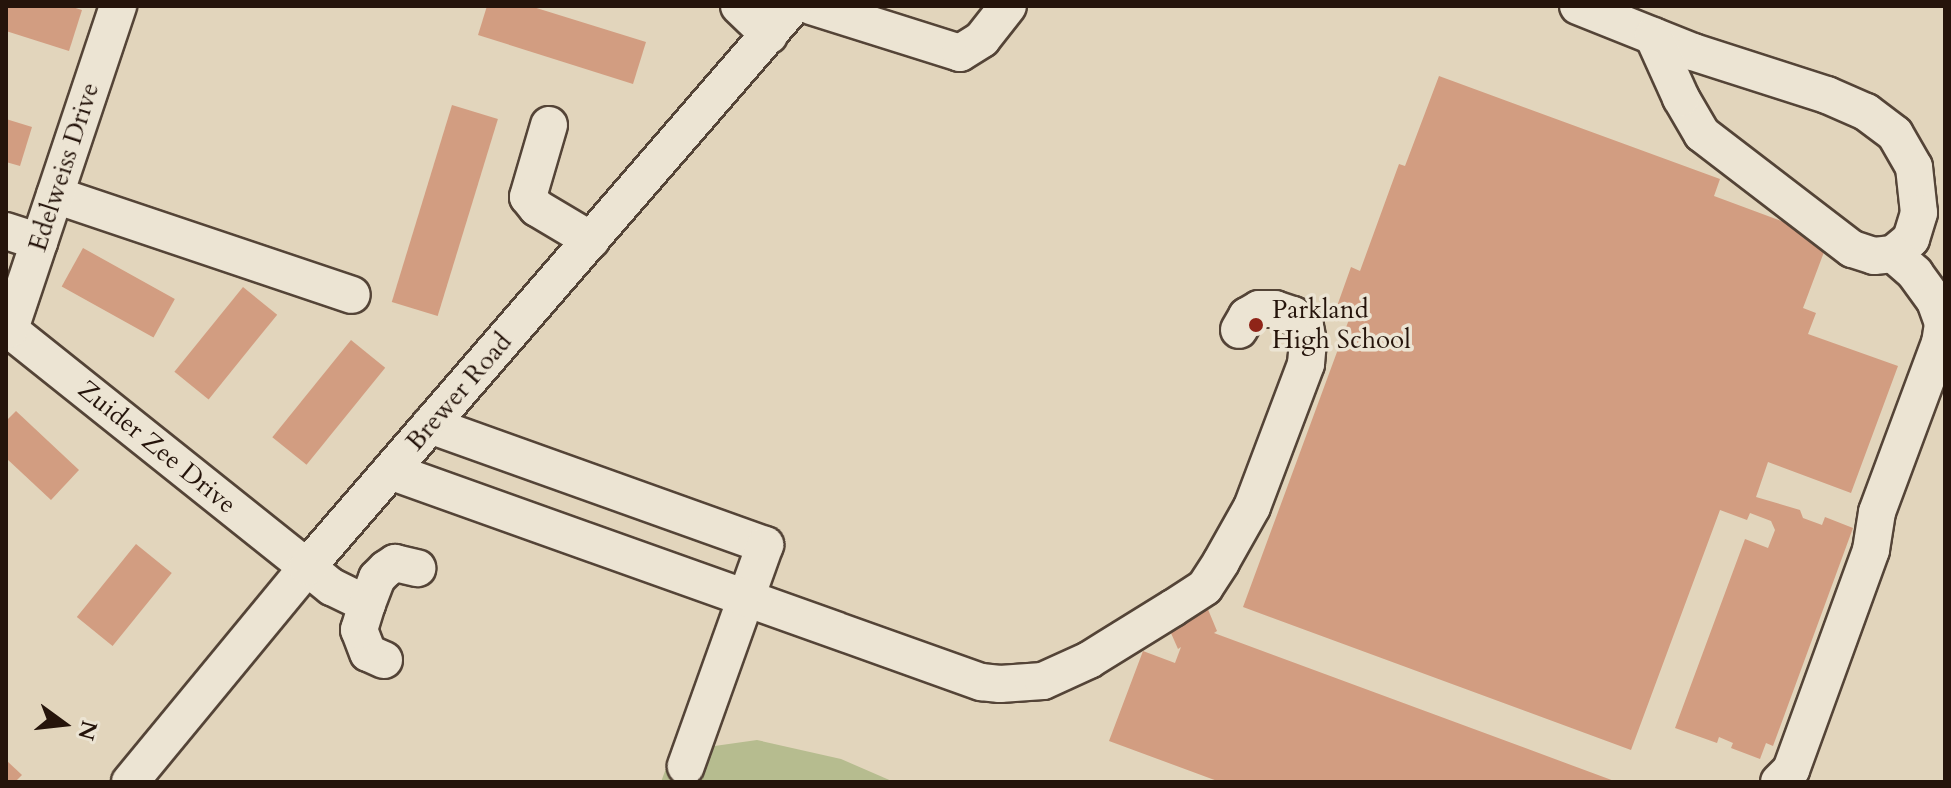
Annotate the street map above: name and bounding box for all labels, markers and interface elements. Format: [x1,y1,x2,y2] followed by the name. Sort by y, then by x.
[22,79,106,255] street label: Edelweiss Drive
[1272,294,1411,356] place label: Parkland High School
[1247,316,1265,334] marker: Parkland High School
[400,327,518,457] street label: Brewer Road
[72,374,242,520] street label: Zuider Zee Drive
[24,684,104,764] north arrow
[70,717,104,743] text: N

